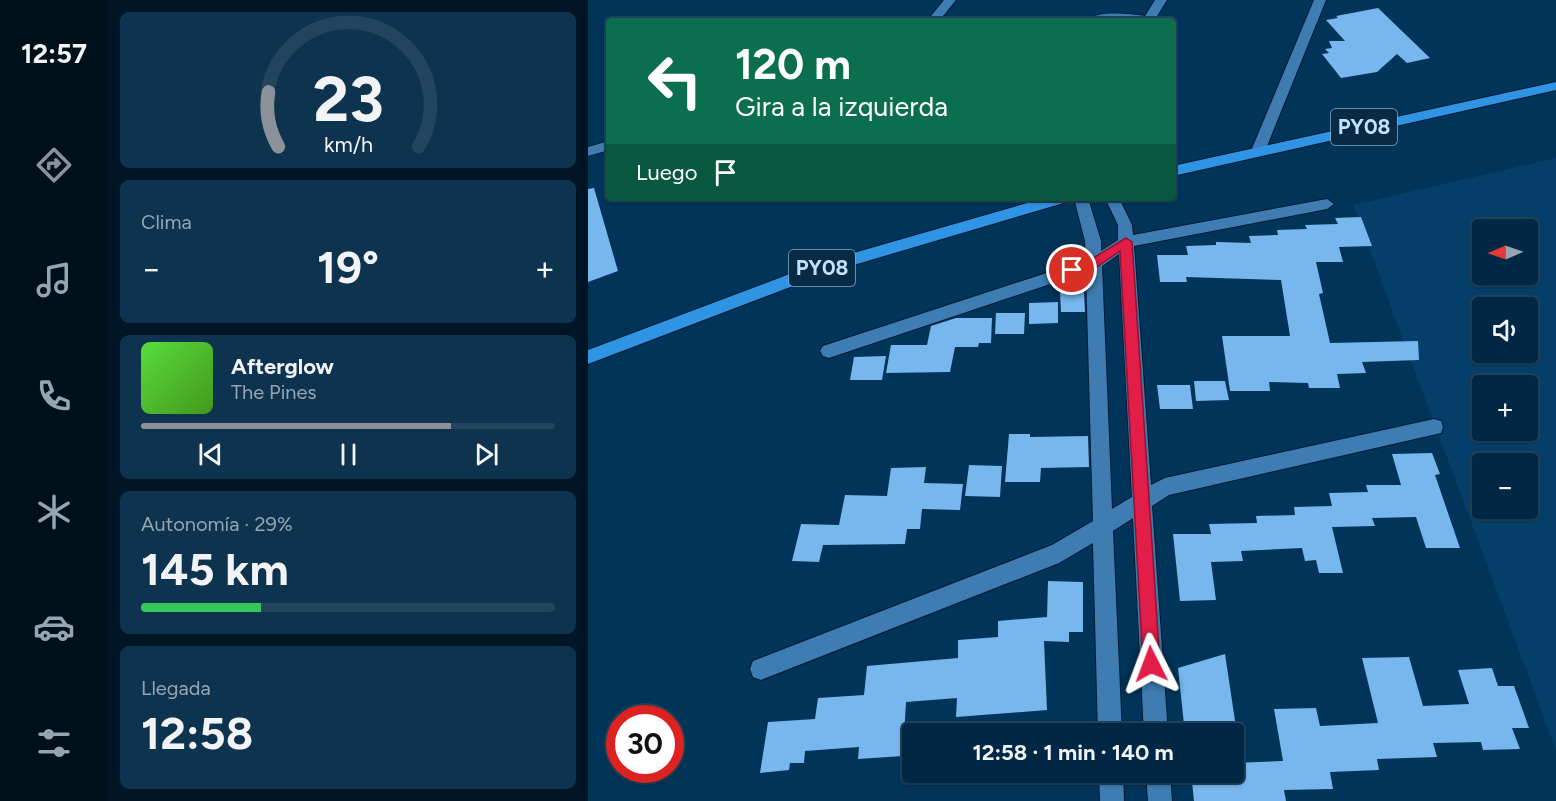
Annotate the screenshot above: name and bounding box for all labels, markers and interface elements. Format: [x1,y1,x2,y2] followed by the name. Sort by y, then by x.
[21,37,87,70] text: 12:57
[735,39,851,90] text: 120 m
[636,42,714,120] icon: left
[313,62,383,137] text: 23
[735,90,948,123] text: Gira a la izquierda
[1331,109,1397,145] road number: PY08
[324,132,372,157] text: km/h
[33,144,75,186] icon: directions
[709,156,742,189] icon: arrive
[636,159,697,186] text: Luego
[141,210,192,234] text: Clima
[1472,219,1538,285] north arrow
[1472,219,1538,519] map controls
[317,240,379,294] text: 19°
[1046,244,1097,295] pin
[141,249,162,288] text: −
[534,249,555,288] text: +
[789,250,855,286] road number: PY08
[1055,253,1088,286] icon: arrive
[33,259,75,301] icon: music
[1472,297,1538,363] button: sound
[231,353,334,380] text: Afterglow
[33,375,75,417] icon: phone
[1472,375,1538,441] button: +
[231,380,317,404] text: The Pines
[194,438,227,471] icon: previous
[332,438,365,471] icon: pause
[470,438,503,471] icon: next
[1472,453,1538,519] button: −
[33,491,75,533] icon: climate
[141,512,293,536] text: Autonomía · 29%
[141,542,289,596] text: 145 km
[33,606,75,648] icon: car
[1119,632,1183,696] position arrow
[141,676,211,700] text: Llegada
[606,705,684,783] speed limit sign: 30
[141,706,253,760] text: 12:58
[33,722,75,764] icon: filters
[972,739,1174,766] text: 12:58 · 1 min · 140 m

